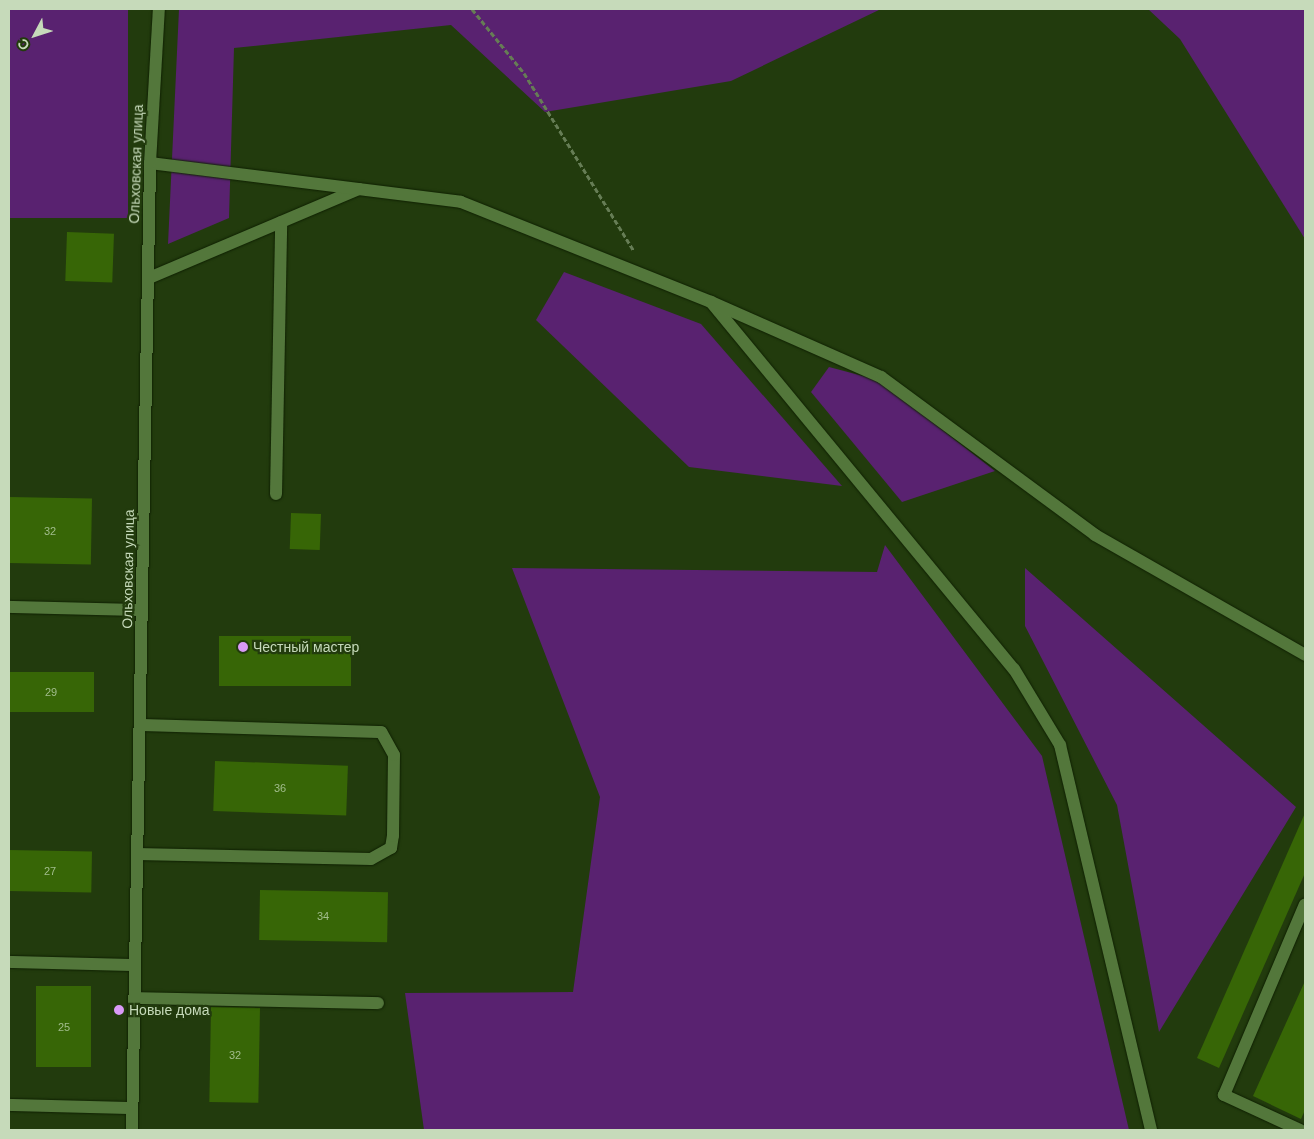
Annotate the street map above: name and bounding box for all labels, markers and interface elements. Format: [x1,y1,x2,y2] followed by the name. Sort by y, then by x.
[10,10,60,60] north arrow
[14,36,33,54] text: С
[126,104,146,224] street label: Ольховская улица
[119,509,137,629] street label: Ольховская улица
[44,524,56,538] house number: 32
[253,639,359,655] place label: Честный мастер
[237,641,249,653] marker: Честный мастер
[45,685,57,699] house number: 29
[274,781,286,795] house number: 36
[44,864,56,878] house number: 27
[317,909,329,923] house number: 34
[129,1002,209,1018] place label: Новые дома
[113,1004,125,1016] marker: Новые дома
[58,1020,70,1034] house number: 25
[229,1048,241,1062] house number: 32

